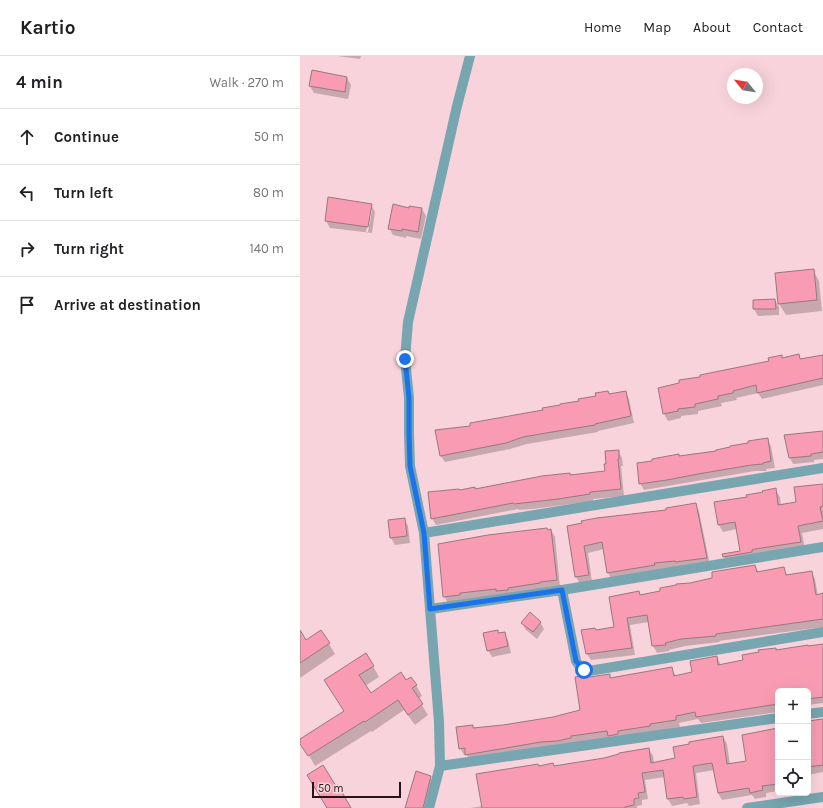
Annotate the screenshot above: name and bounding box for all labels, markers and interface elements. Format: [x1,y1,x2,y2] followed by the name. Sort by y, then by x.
[20,17,75,39] text: Kartio
[584,19,621,36] text: Home
[643,19,671,36] text: Map
[693,19,731,36] text: About
[753,19,803,36] text: Contact
[727,68,763,104] north arrow
[16,72,63,92] text: 4 min
[210,75,284,90] text: Walk · 270 m
[16,126,38,148] icon: ahead
[54,128,119,146] text: Continue
[254,129,284,144] text: 50 m
[16,182,38,204] icon: left
[54,184,113,202] text: Turn left
[253,185,284,200] text: 80 m
[16,238,38,260] icon: right
[54,240,124,258] text: Turn right
[249,241,284,256] text: 140 m
[16,294,38,316] icon: arrive
[54,296,201,314] text: Arrive at destination
[396,350,414,368] route end
[575,661,593,679] route start
[775,688,811,796] map controls
[775,688,811,724] button: +
[775,724,811,760] button: −
[775,760,811,796] button: locate
[312,780,401,799] scale bar
[318,782,344,795] text: 50 m

